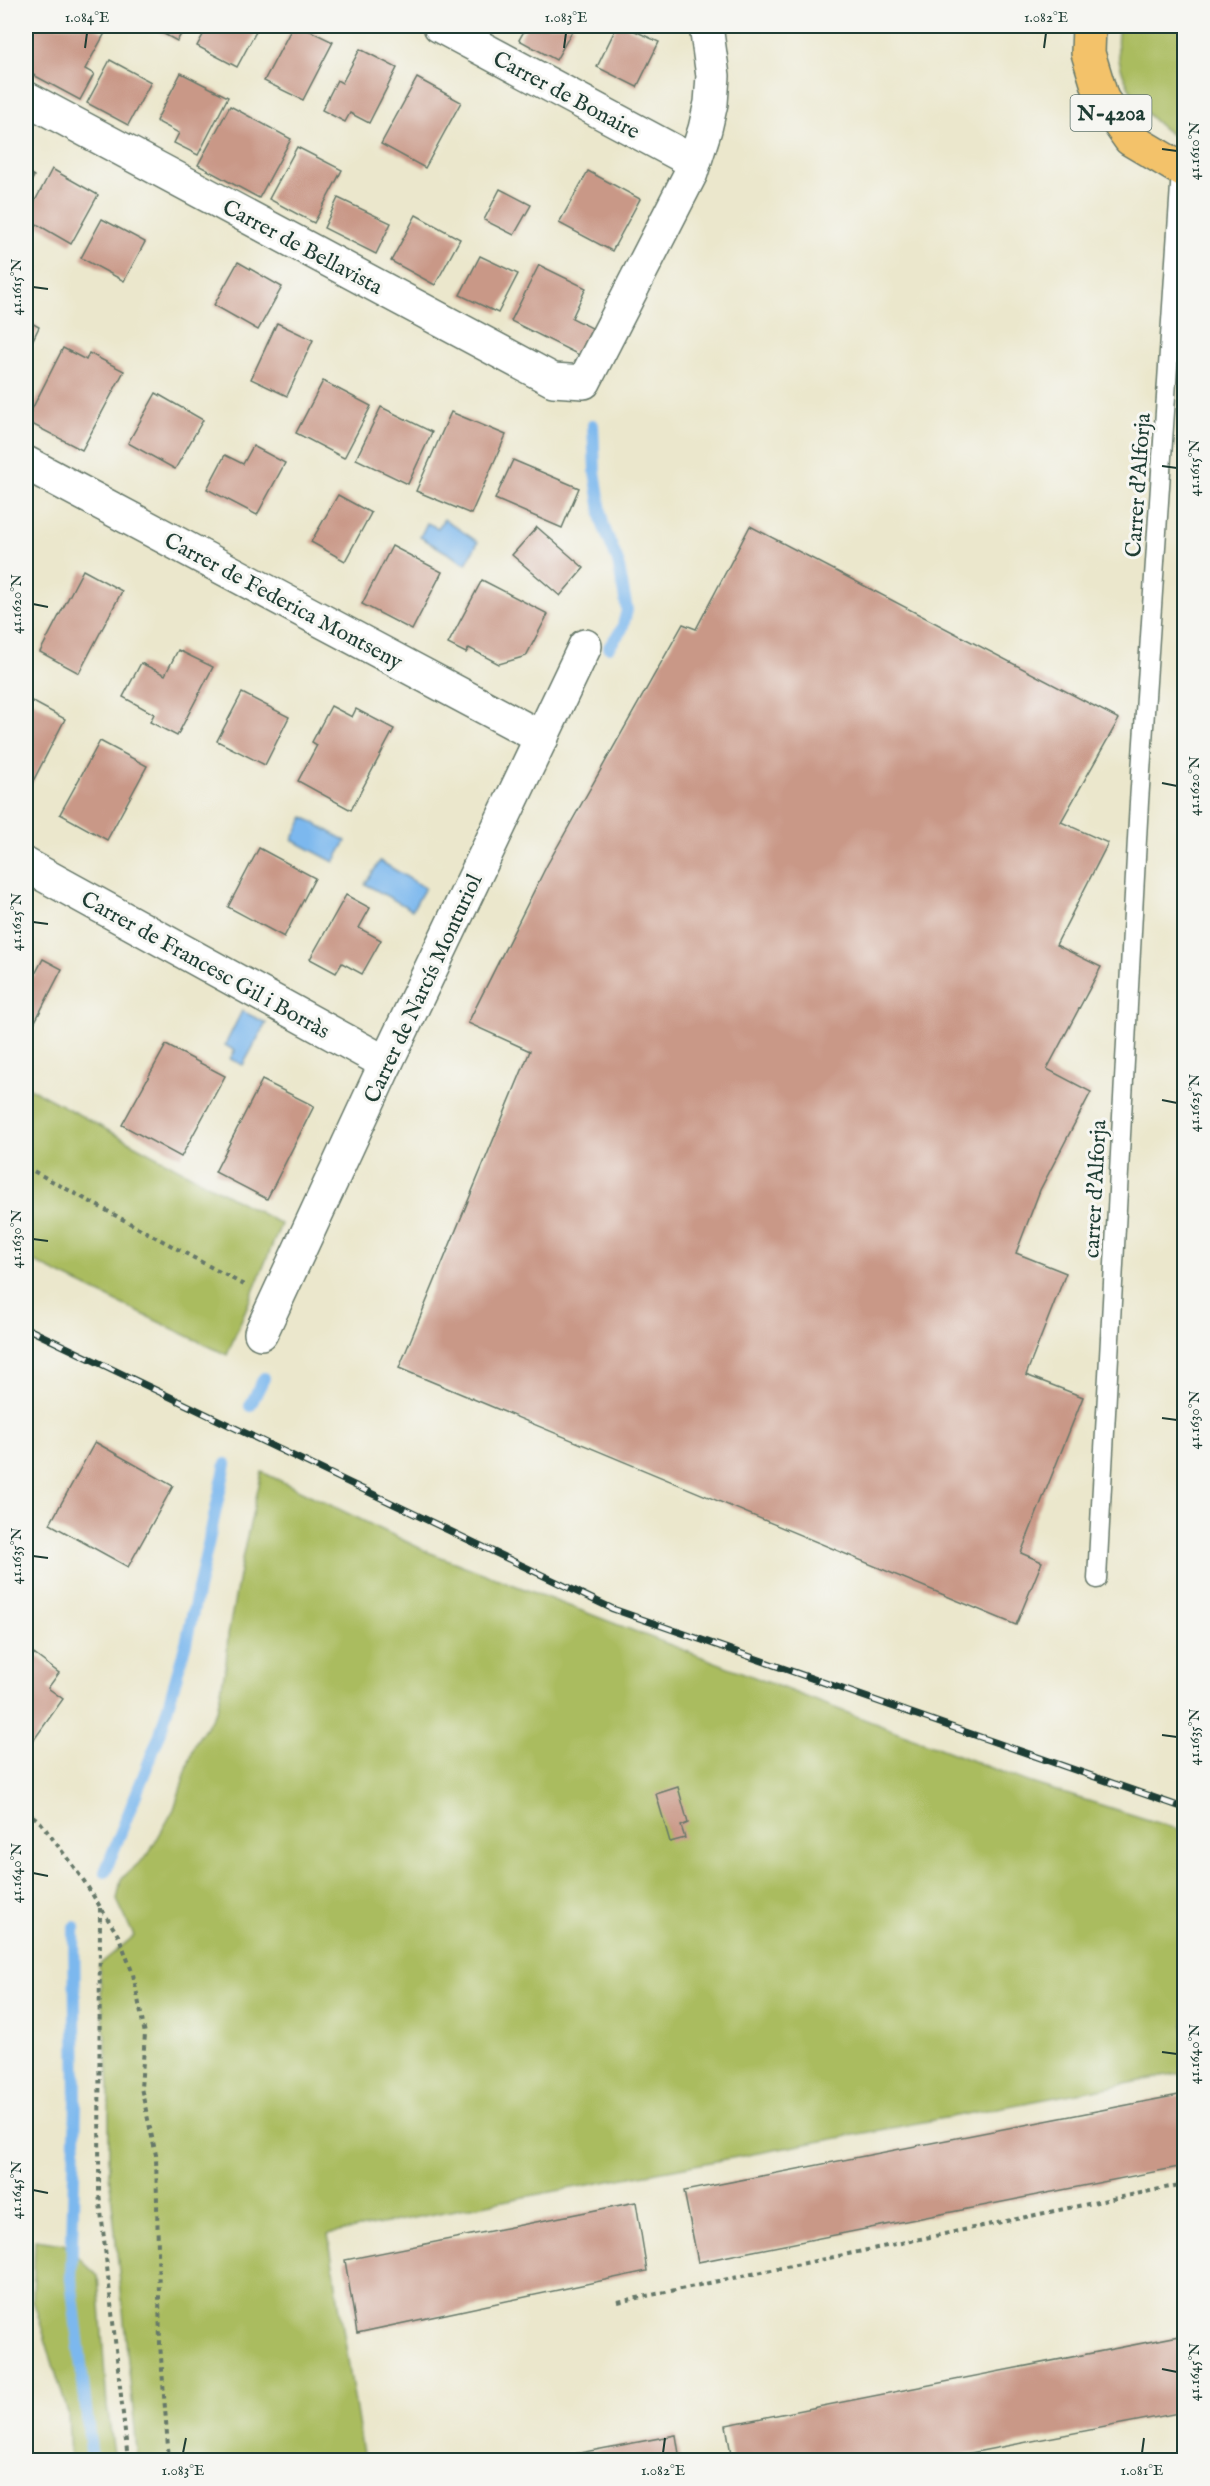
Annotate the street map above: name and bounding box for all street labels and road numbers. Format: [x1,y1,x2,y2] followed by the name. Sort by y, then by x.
[488,45,644,146] street label: Carrer de Bonaire
[1070,95,1152,131] road number: N-420a
[217,194,387,302] street label: Carrer de Bellavista
[1120,412,1158,558] street label: Carrer d'Alforja
[159,527,407,677] street label: Carrer de Federica Montseny
[358,870,489,1108] street label: Carrer de Narcís Monturiol
[76,886,334,1046] street label: Carrer de Francesc Gil i Borràs
[1078,1119,1114,1259] street label: carrer d'Alforja

